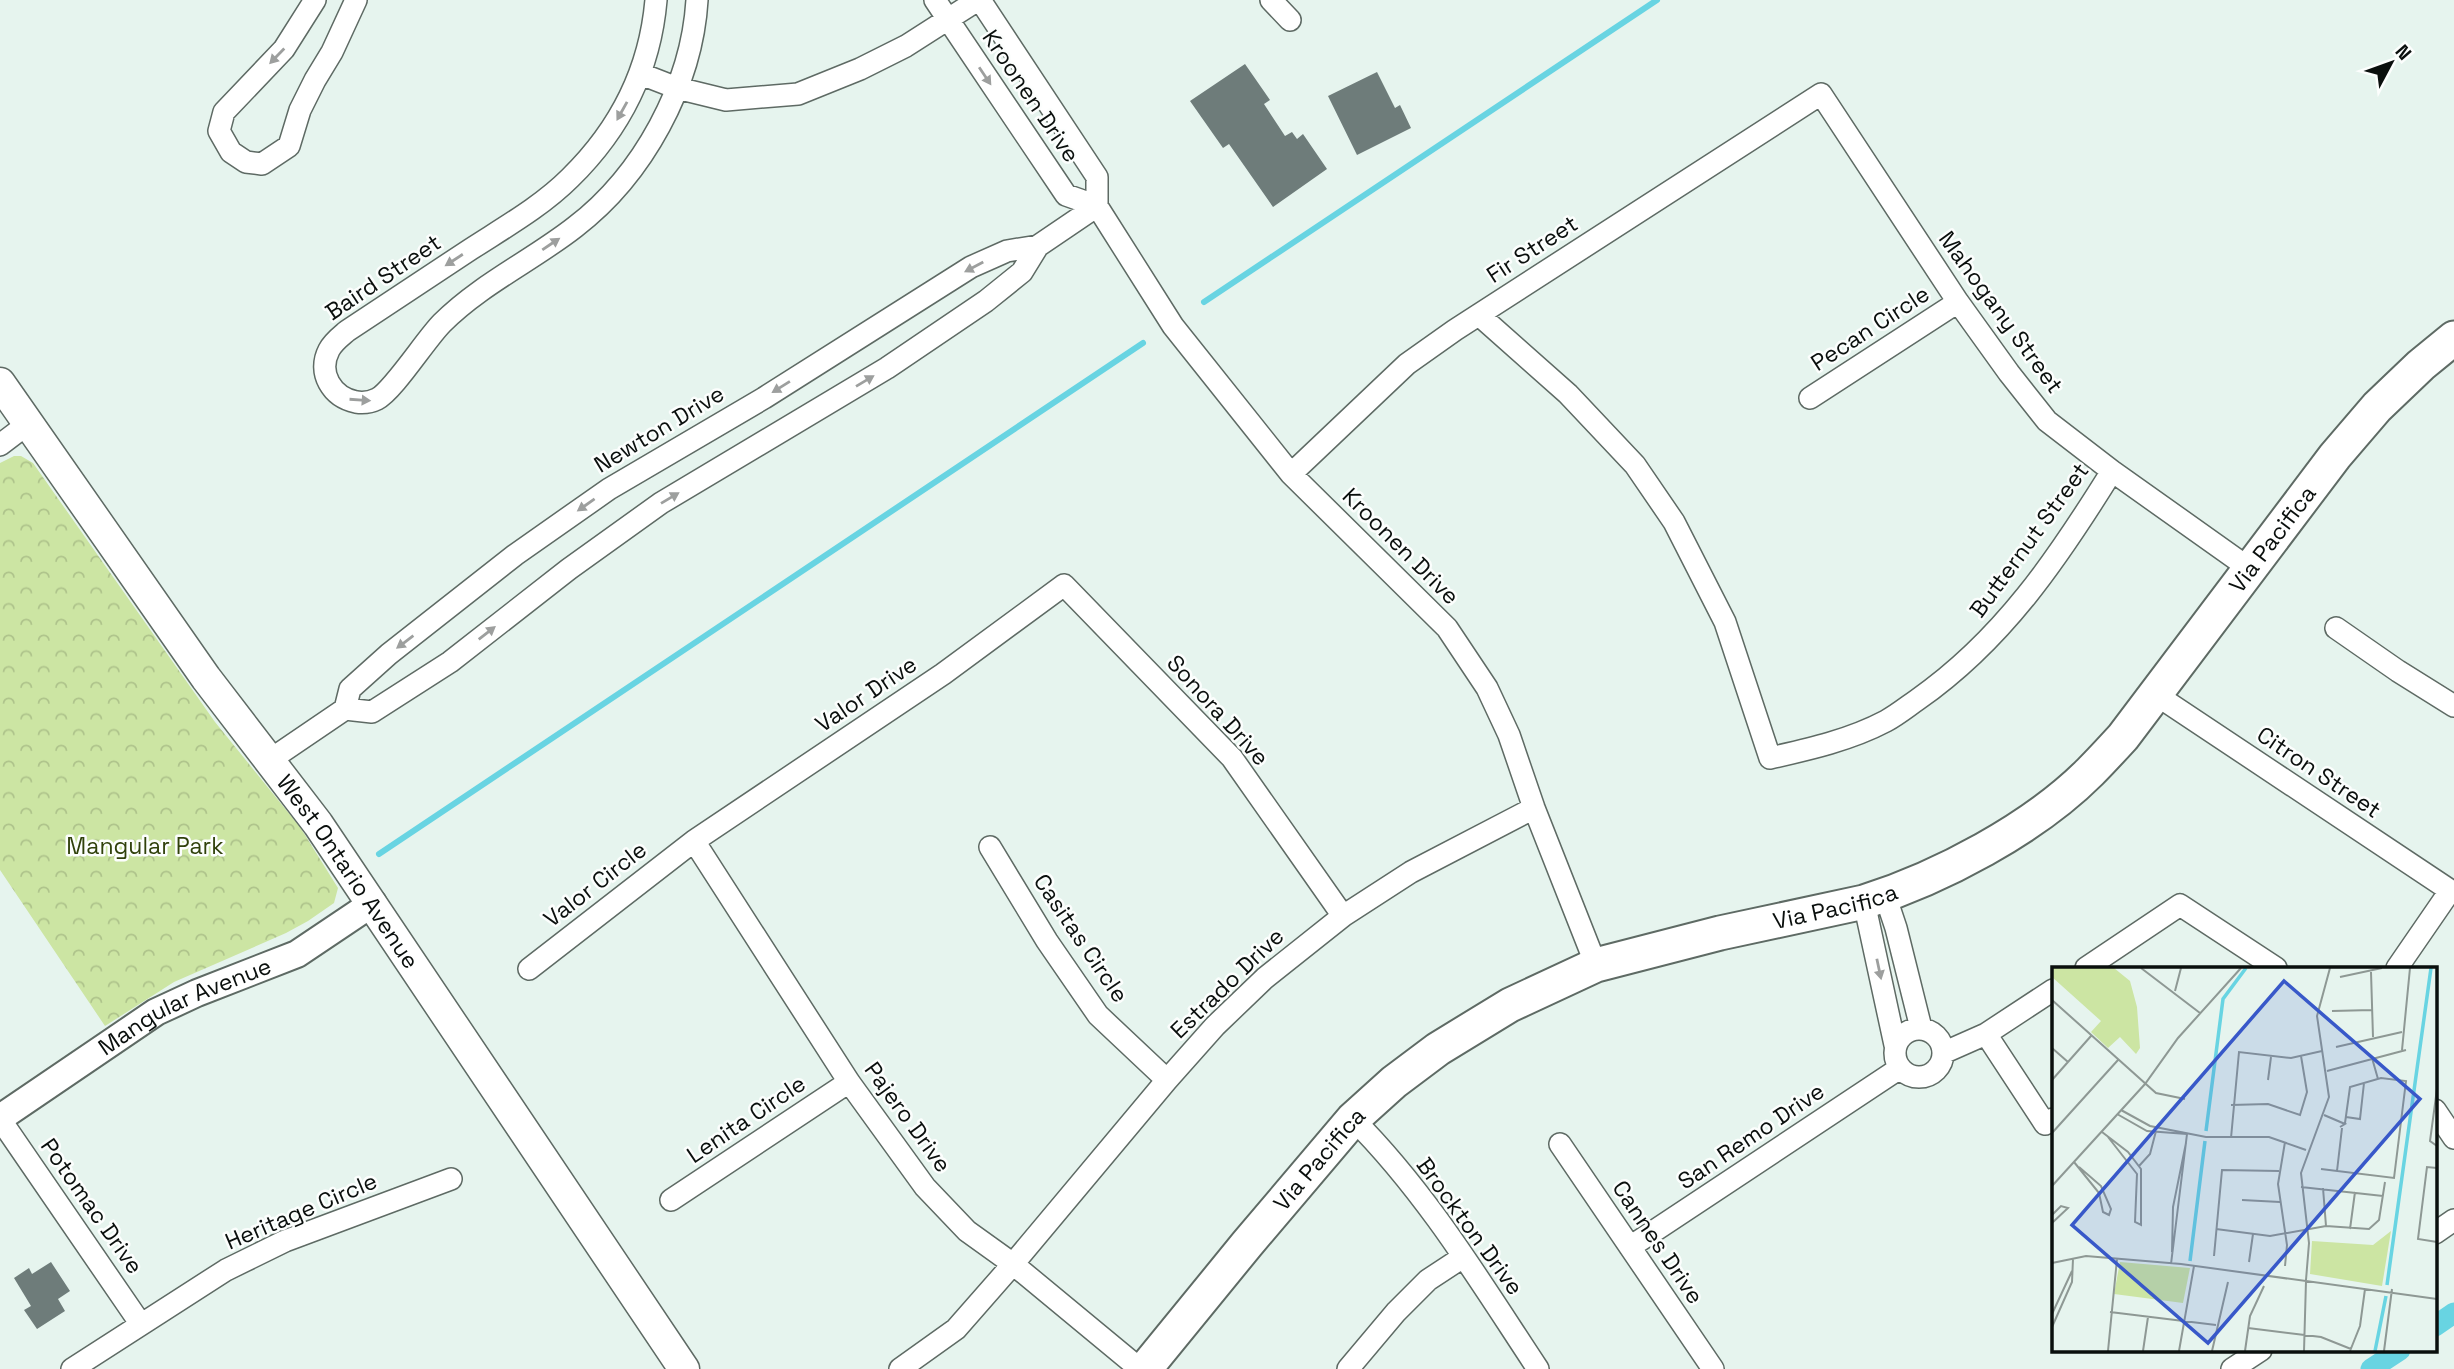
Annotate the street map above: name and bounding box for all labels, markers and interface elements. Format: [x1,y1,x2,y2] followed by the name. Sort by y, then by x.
[976,24,1086,168] street label: Kroonen Drive
[2356,28,2426,98] north arrow
[2390,39,2417,65] text: N
[269,47,285,64] one-way arrow
[978,67,992,85] one-way arrow
[616,101,628,121] one-way arrow
[1481,208,1583,290] street label: Fir Street
[1932,225,2070,399] street label: Mahogany Street
[319,227,447,327] street label: Baird Street
[542,237,560,251] one-way arrow
[444,254,464,267] one-way arrow
[964,261,984,272] one-way arrow
[1805,278,1935,378] street label: Pecan Circle
[855,375,874,387] one-way arrow
[588,378,730,480] street label: Newton Drive
[771,381,791,394] one-way arrow
[350,395,372,406] one-way arrow
[1963,457,2095,623] street label: Butternut Street
[2222,479,2323,599] street label: Via Pacifica
[1336,481,1466,611] street label: Kroonen Drive
[660,491,679,504] one-way arrow
[577,498,595,512] one-way arrow
[478,626,495,641] one-way arrow
[396,634,414,649] one-way arrow
[1160,648,1276,772] street label: Sonora Drive
[809,649,923,739] street label: Valor Drive
[2251,719,2387,825] street label: Citron Street
[270,768,426,975] street label: West Ontario Avenue
[66,831,224,861] park label: Mangular Park
[537,834,653,934] street label: Valor Circle
[1027,868,1135,1008] street label: Casitas Circle
[1770,877,1902,936] street label: Via Pacifica
[1164,921,1290,1045] street label: Estrado Drive
[92,951,276,1062] street label: Mangular Avenue
[1874,958,1885,980] one-way arrow
[2052,967,2436,1352] inset map
[858,1056,958,1178] street label: Pajero Drive
[681,1068,811,1170] street label: Lenita Circle
[1672,1076,1830,1196] street label: San Remo Drive
[1267,1100,1371,1217] street label: Via Pacifica
[34,1132,150,1280] street label: Potomac Drive
[1410,1151,1530,1301] street label: Brockton Drive
[220,1165,382,1257] street label: Heritage Circle
[1606,1174,1710,1310] street label: Cannes Drive

